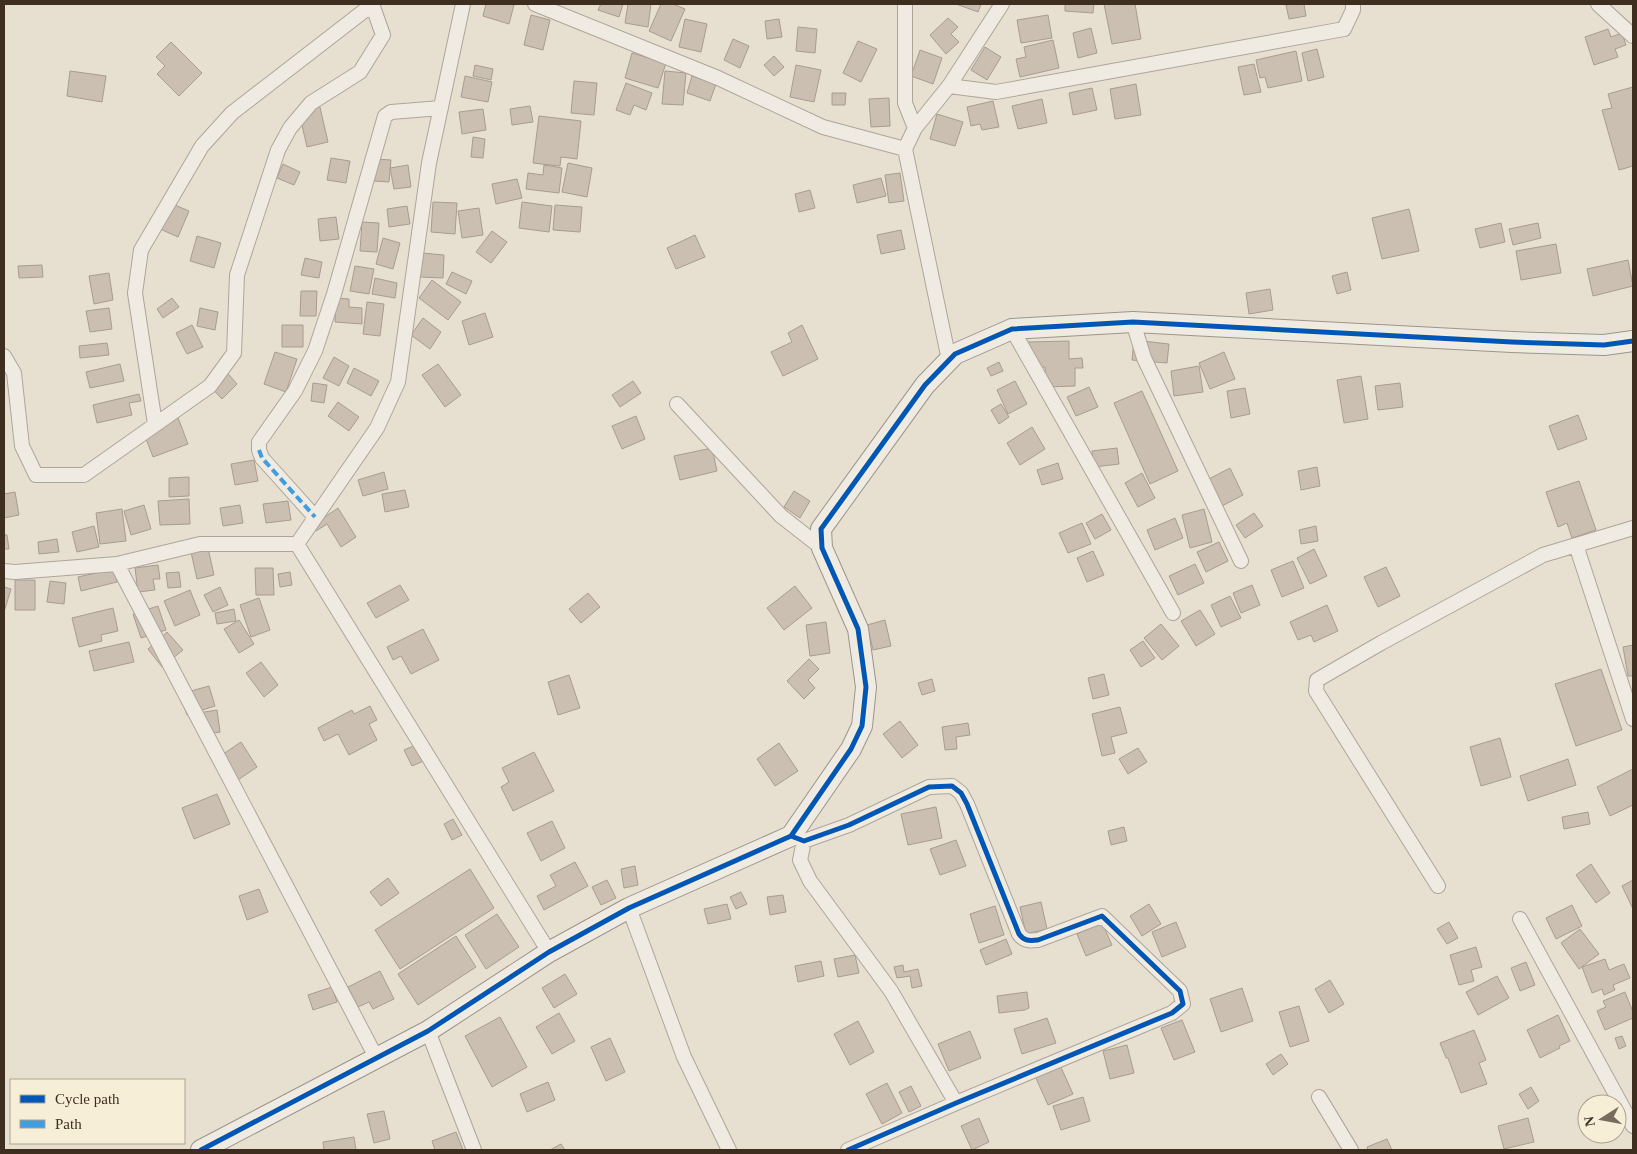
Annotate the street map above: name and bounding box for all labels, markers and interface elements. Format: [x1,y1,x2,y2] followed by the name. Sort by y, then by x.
[10,1079,185,1144] legend
[55,1091,120,1107] text: Cycle path
[1577,1094,1627,1144] north arrow
[1581,1115,1598,1128] text: N
[55,1116,82,1132] text: Path

